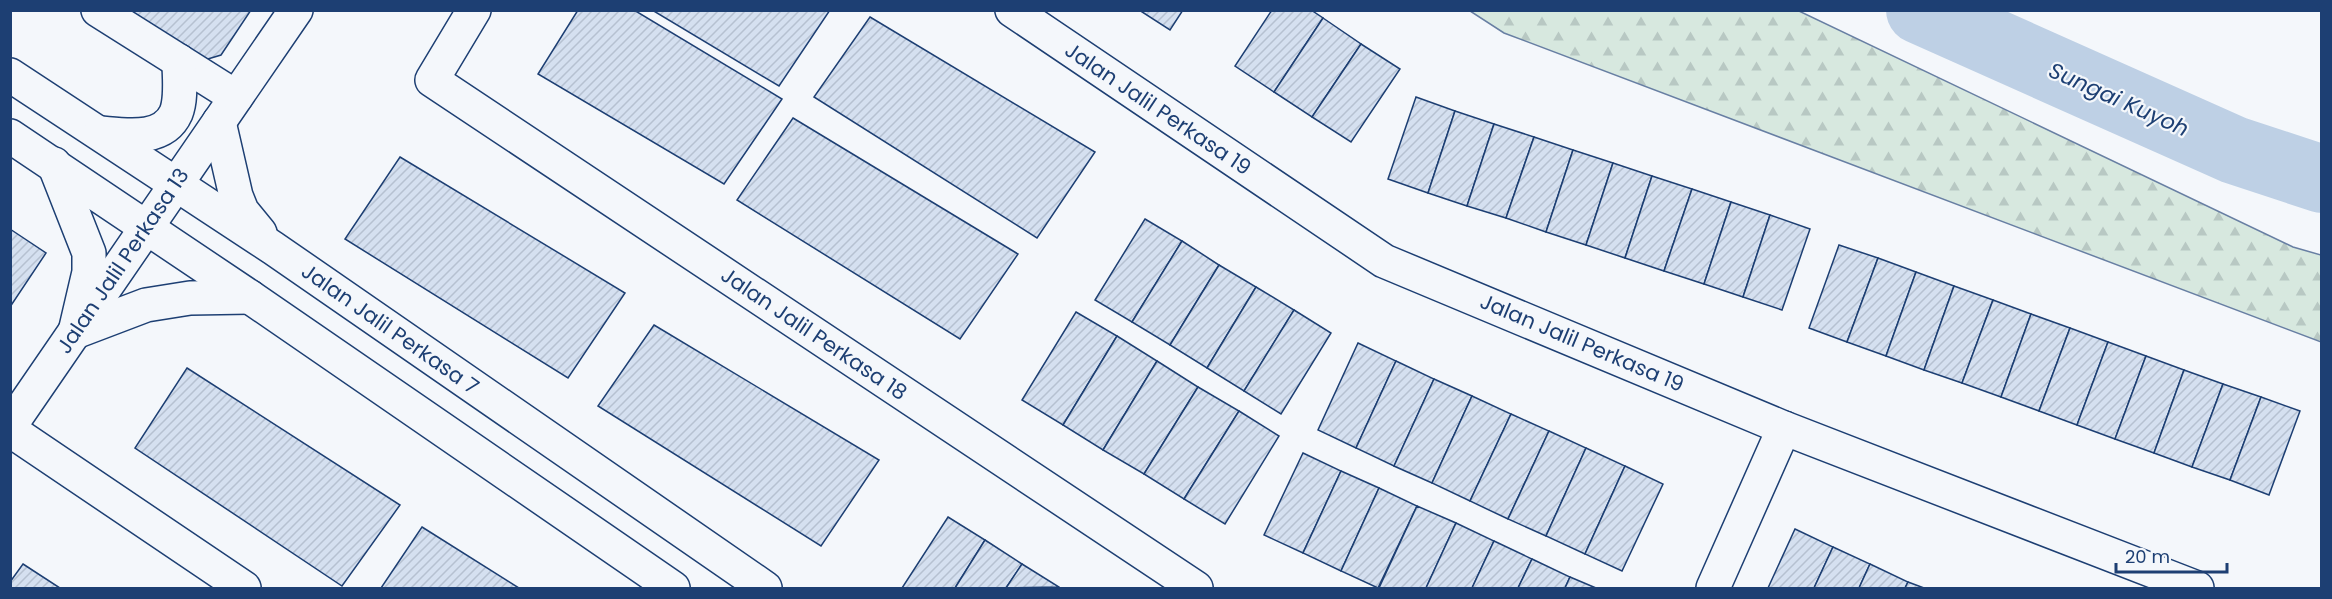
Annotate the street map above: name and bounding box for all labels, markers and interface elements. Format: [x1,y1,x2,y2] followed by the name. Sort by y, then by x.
[1059,35,1257,182] street label: Jalan Jalil Perkasa 19
[2044,55,2194,144] water label: Sungai Kuyoh
[50,162,196,359] street label: Jalan Jalil Perkasa 13
[296,256,485,401] street label: Jalan Jalil Perkasa 7
[715,260,913,407] street label: Jalan Jalil Perkasa 18
[1476,286,1689,399] street label: Jalan Jalil Perkasa 19
[2116,536,2227,574] scale bar
[2125,544,2170,569] text: 20 m

